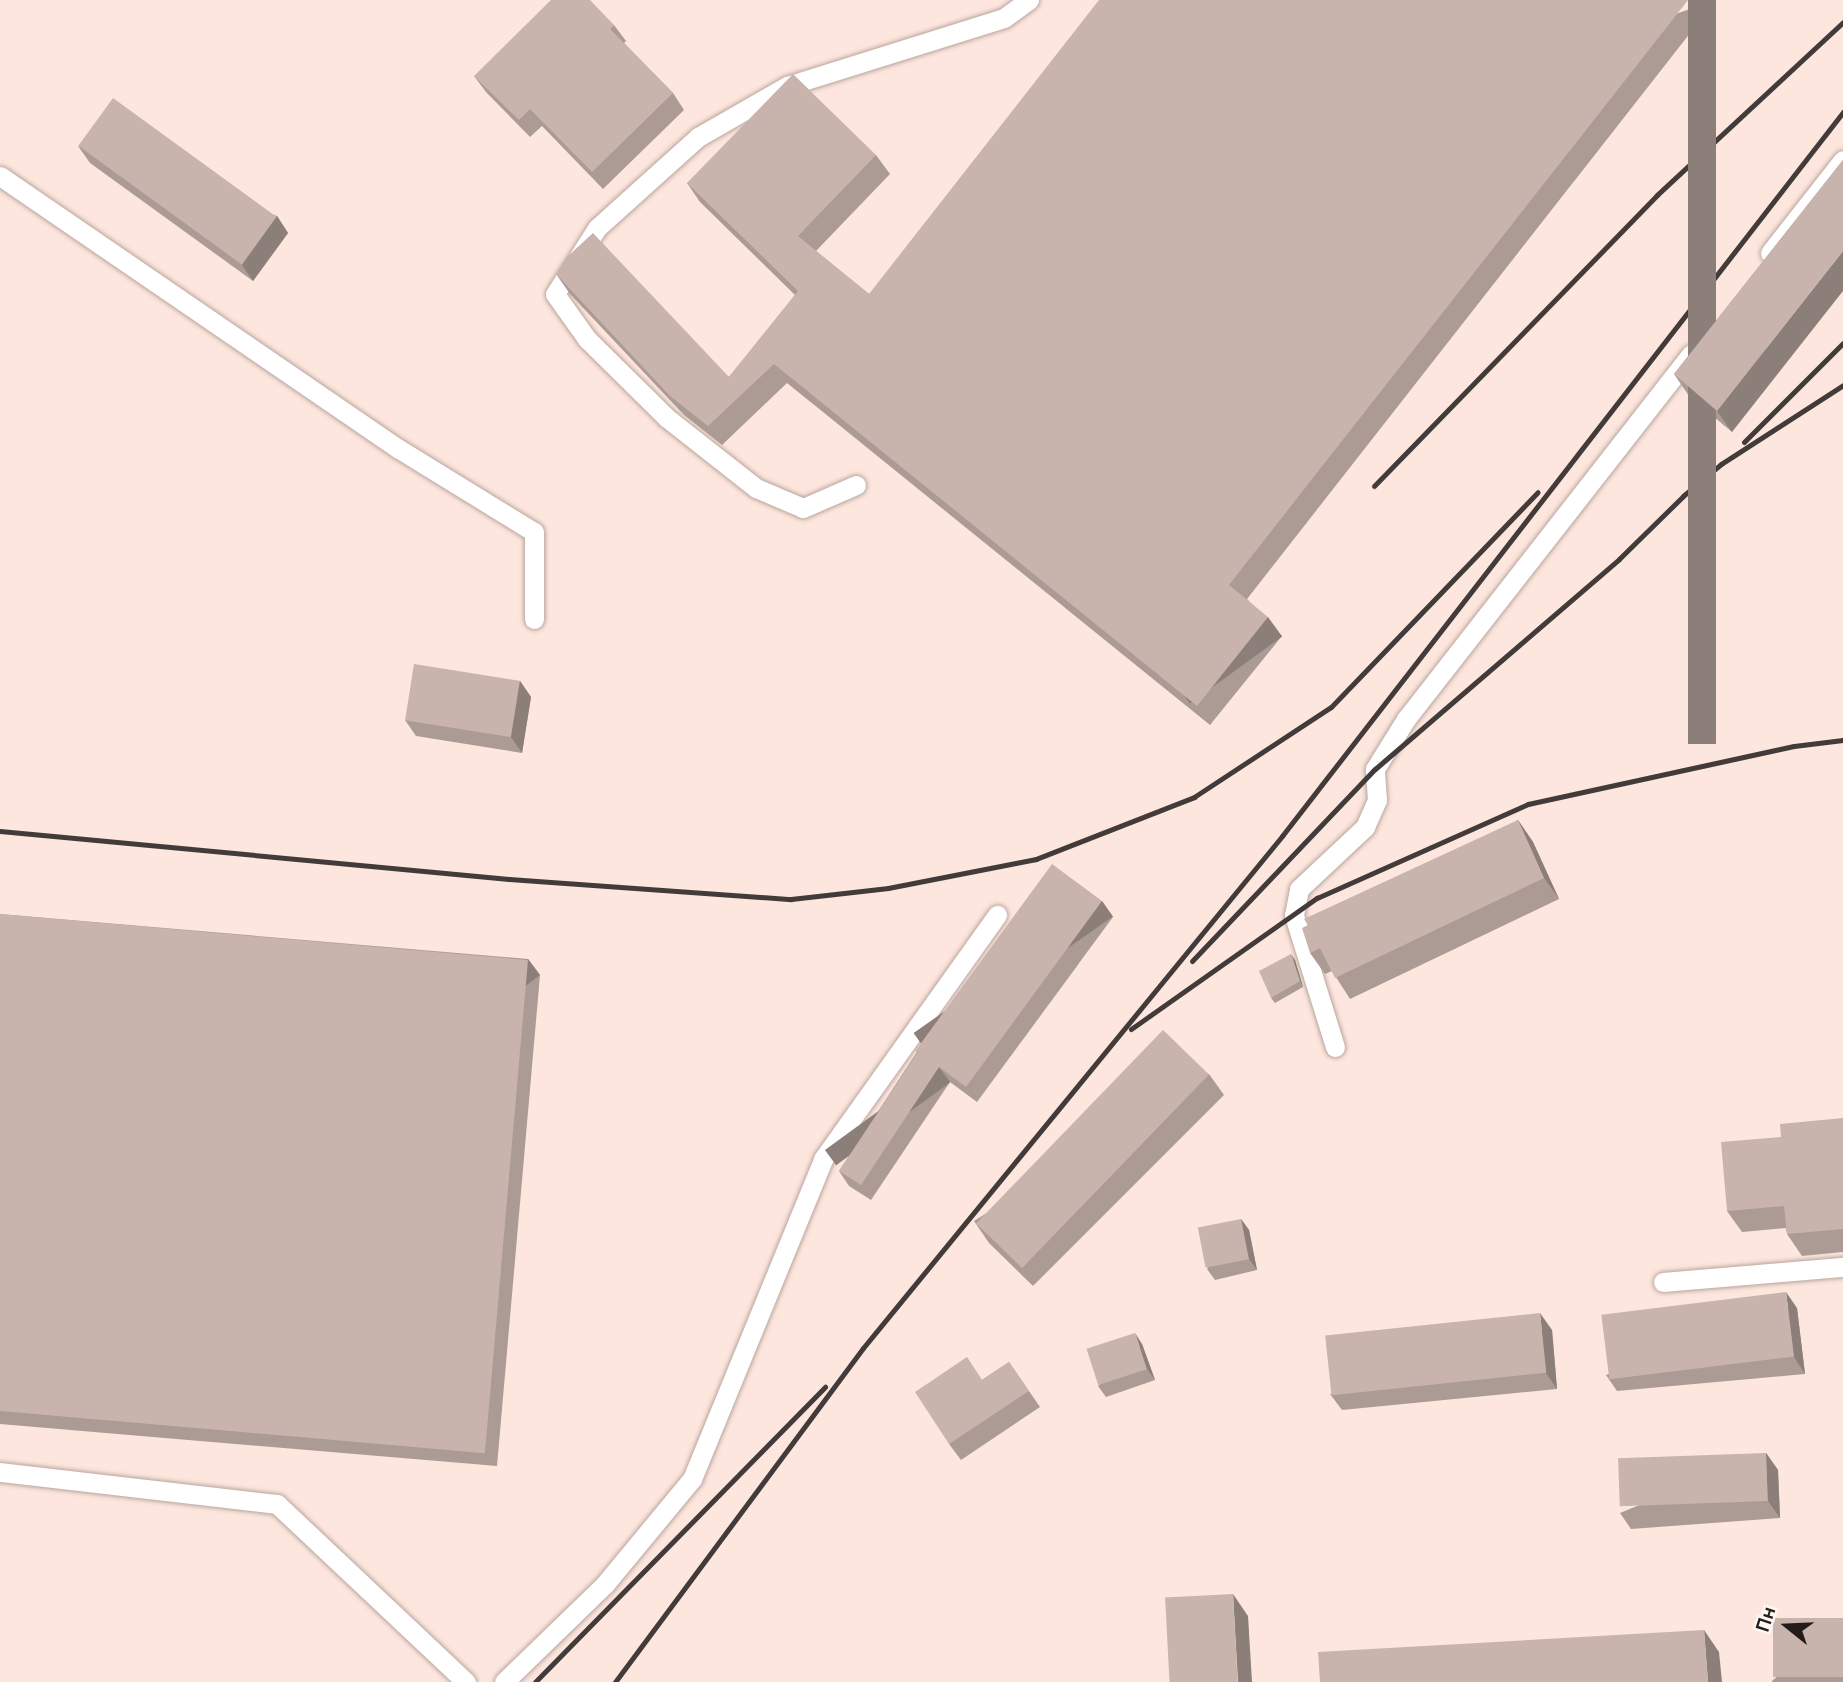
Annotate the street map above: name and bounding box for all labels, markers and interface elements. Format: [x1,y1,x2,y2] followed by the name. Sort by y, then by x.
[1752,1591,1822,1661] north arrow
[1752,1604,1782,1635] text: Пн

